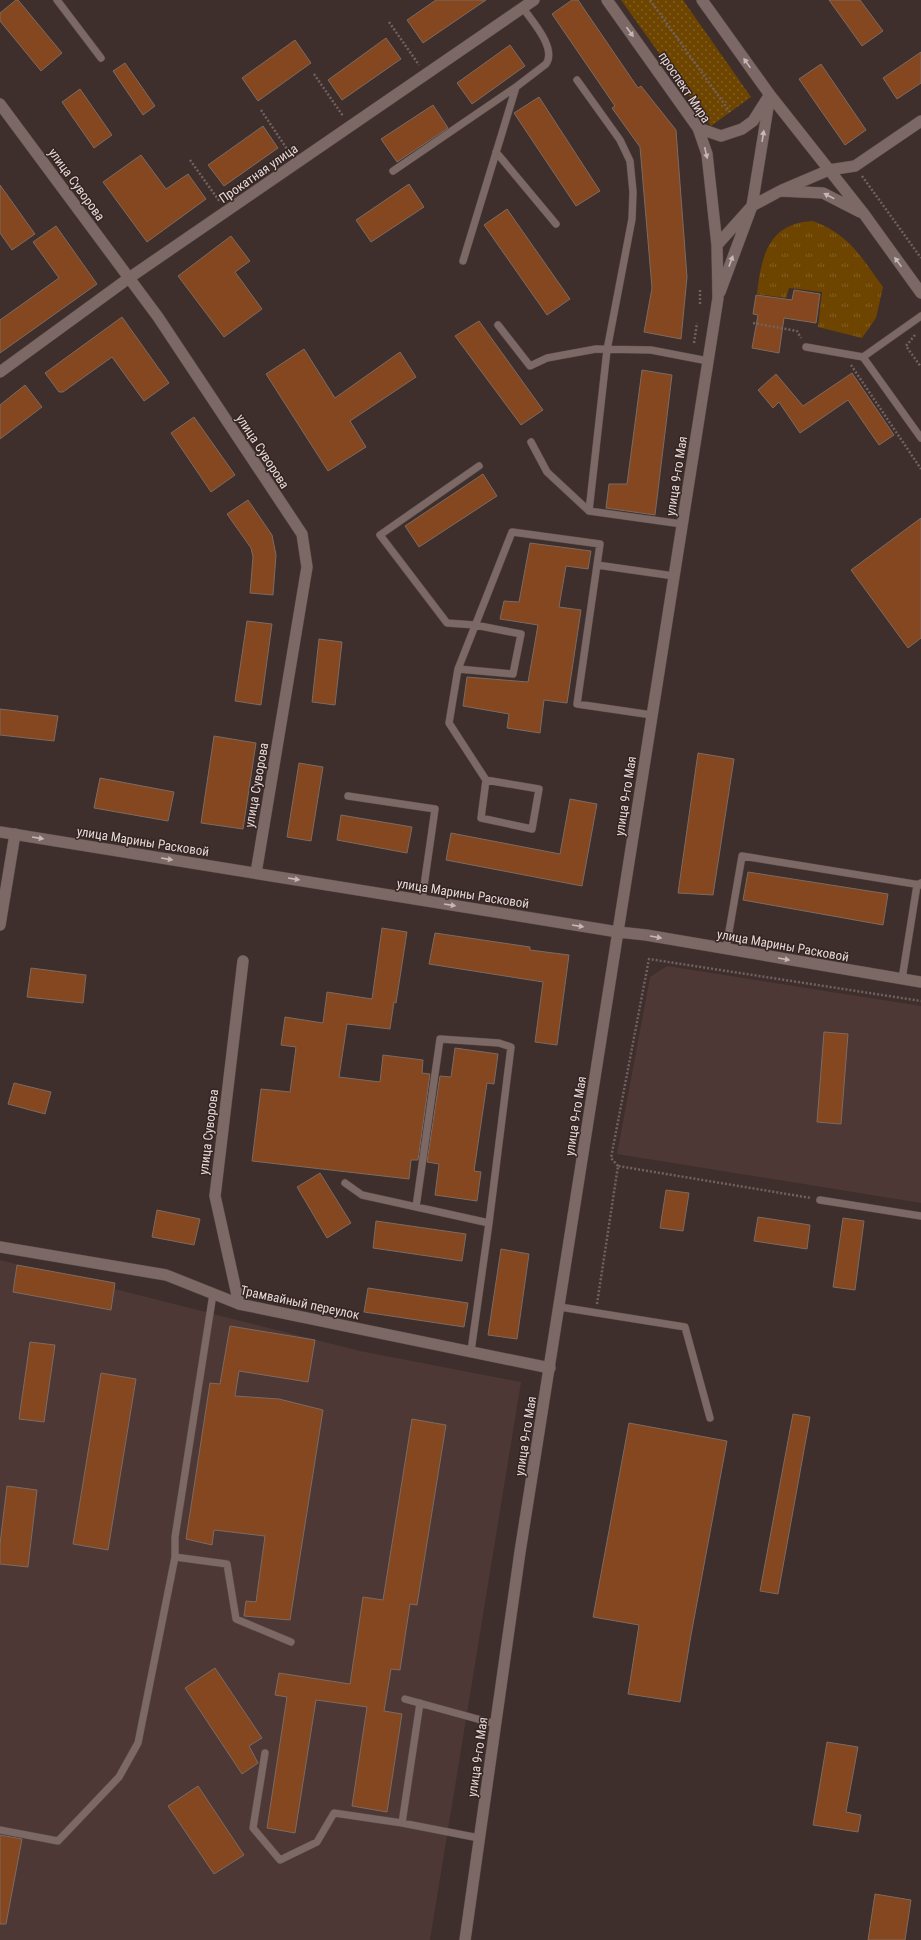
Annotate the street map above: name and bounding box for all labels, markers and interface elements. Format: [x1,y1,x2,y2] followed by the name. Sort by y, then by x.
[626,26,634,37] one-way arrow
[655,49,714,126] street label: проспект Мира
[743,58,751,69] one-way arrow
[760,130,766,142] one-way arrow
[216,141,300,206] street label: Прокатная улица
[45,145,108,223] street label: улица Суворова
[703,146,709,159] one-way arrow
[823,193,835,199] one-way arrow
[729,255,735,267] one-way arrow
[894,256,902,267] one-way arrow
[233,411,292,491] street label: улица Суворова
[663,435,690,517] street label: улица 9-го Мая
[242,741,271,829] street label: улица Суворова
[612,755,639,837] street label: улица 9-го Мая
[76,824,210,859] street label: улица Марины Расковой
[32,835,45,841] one-way arrow
[161,856,173,862] one-way arrow
[288,876,300,882] one-way arrow
[396,876,530,911] street label: улица Марины Расковой
[444,902,456,908] one-way arrow
[572,923,584,929] one-way arrow
[716,927,850,964] street label: улица Марины Расковой
[650,934,663,940] one-way arrow
[778,957,791,963] one-way arrow
[562,1075,589,1157] street label: улица 9-го Мая
[196,1088,221,1176] street label: улица Суворова
[239,1283,361,1323] street label: Трамвайный переулок
[512,1395,539,1477] street label: улица 9-го Мая
[464,1716,491,1798] street label: улица 9-го Мая

